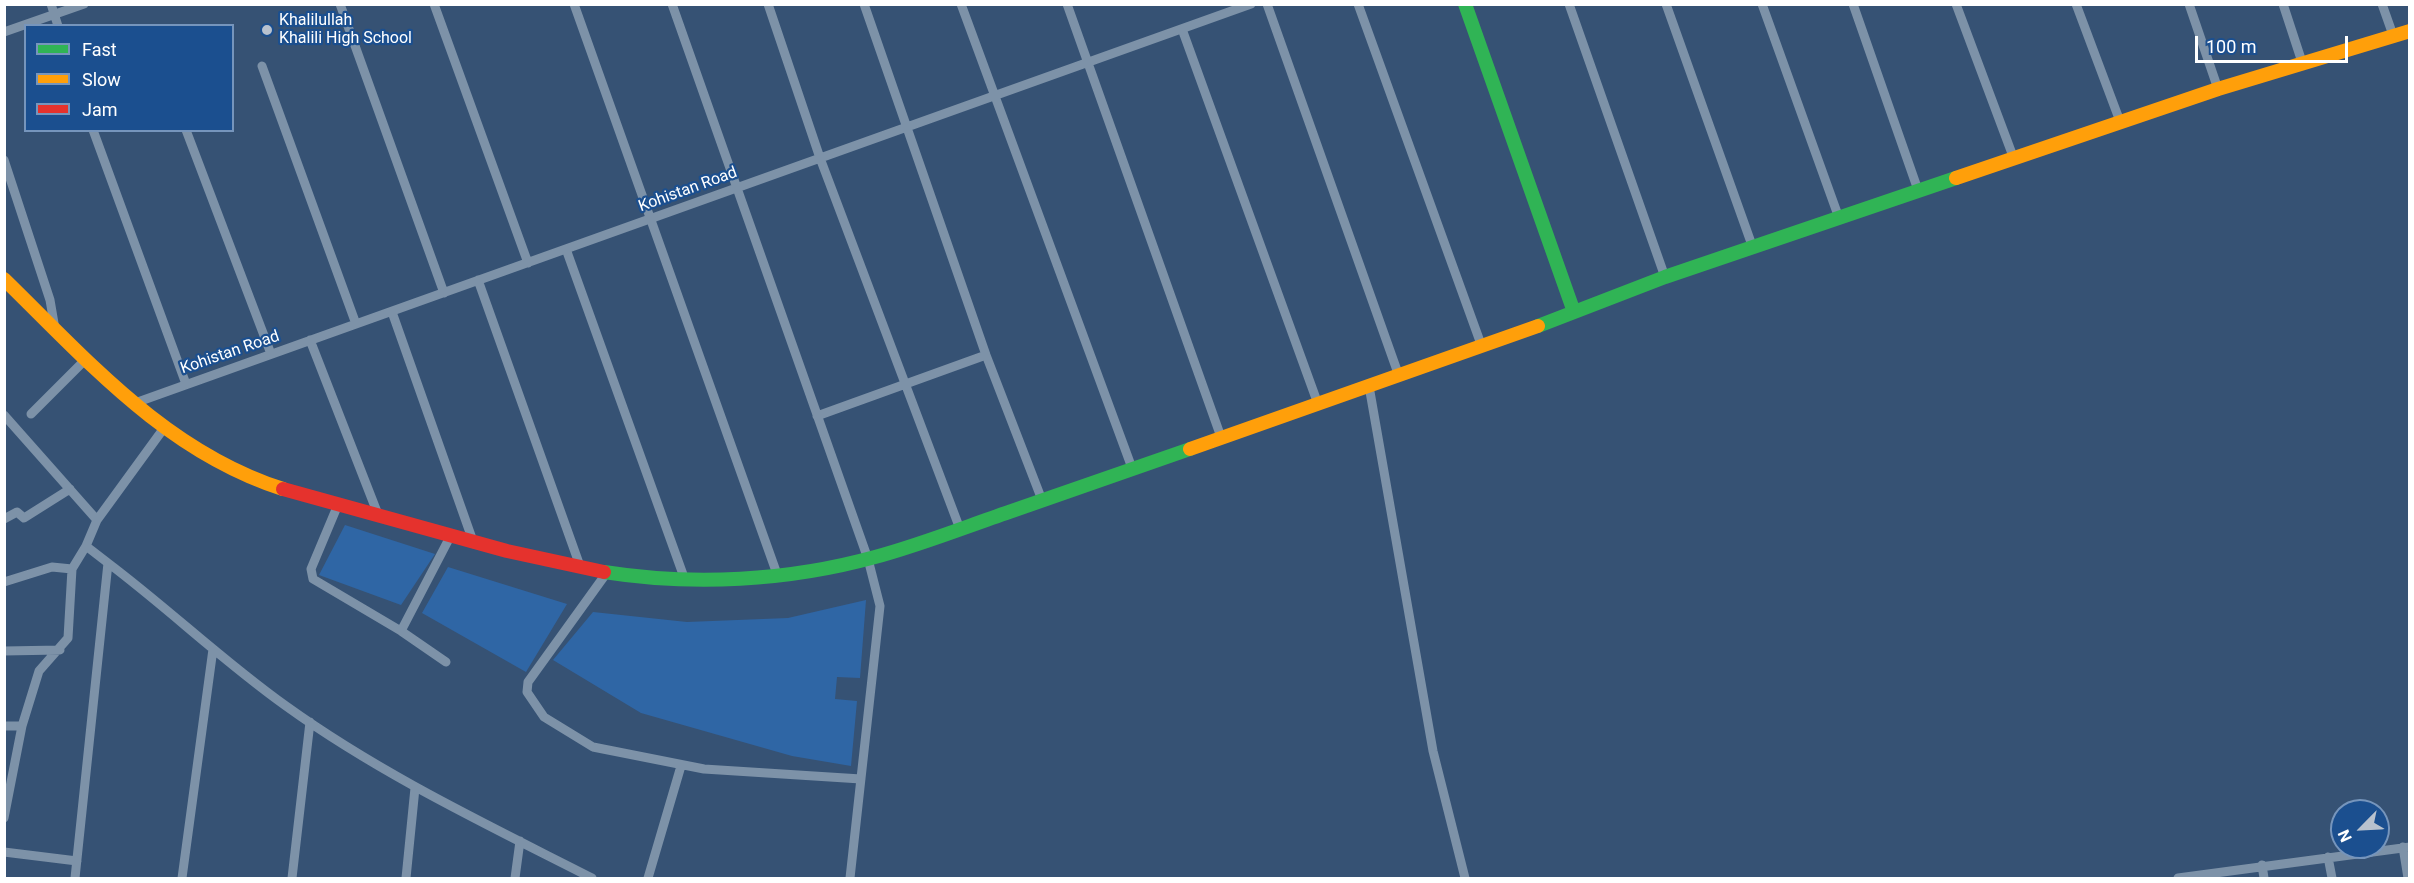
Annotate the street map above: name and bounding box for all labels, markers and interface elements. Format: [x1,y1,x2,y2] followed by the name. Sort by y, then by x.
[279,11,412,49] place label: Khalilullah Khalili High School
[260,23,274,37] marker: Khalilullah Khalili High School
[24,24,234,132] legend
[2198,24,2351,62] scale bar
[2206,36,2257,57] text: 100 m
[82,39,117,60] text: Fast
[82,69,121,90] text: Slow
[82,99,118,120] text: Jam
[636,163,740,217] street label: Kohistan Road
[178,327,282,379] street label: Kohistan Road
[2330,799,2390,859] north arrow
[2334,827,2356,845] text: N

